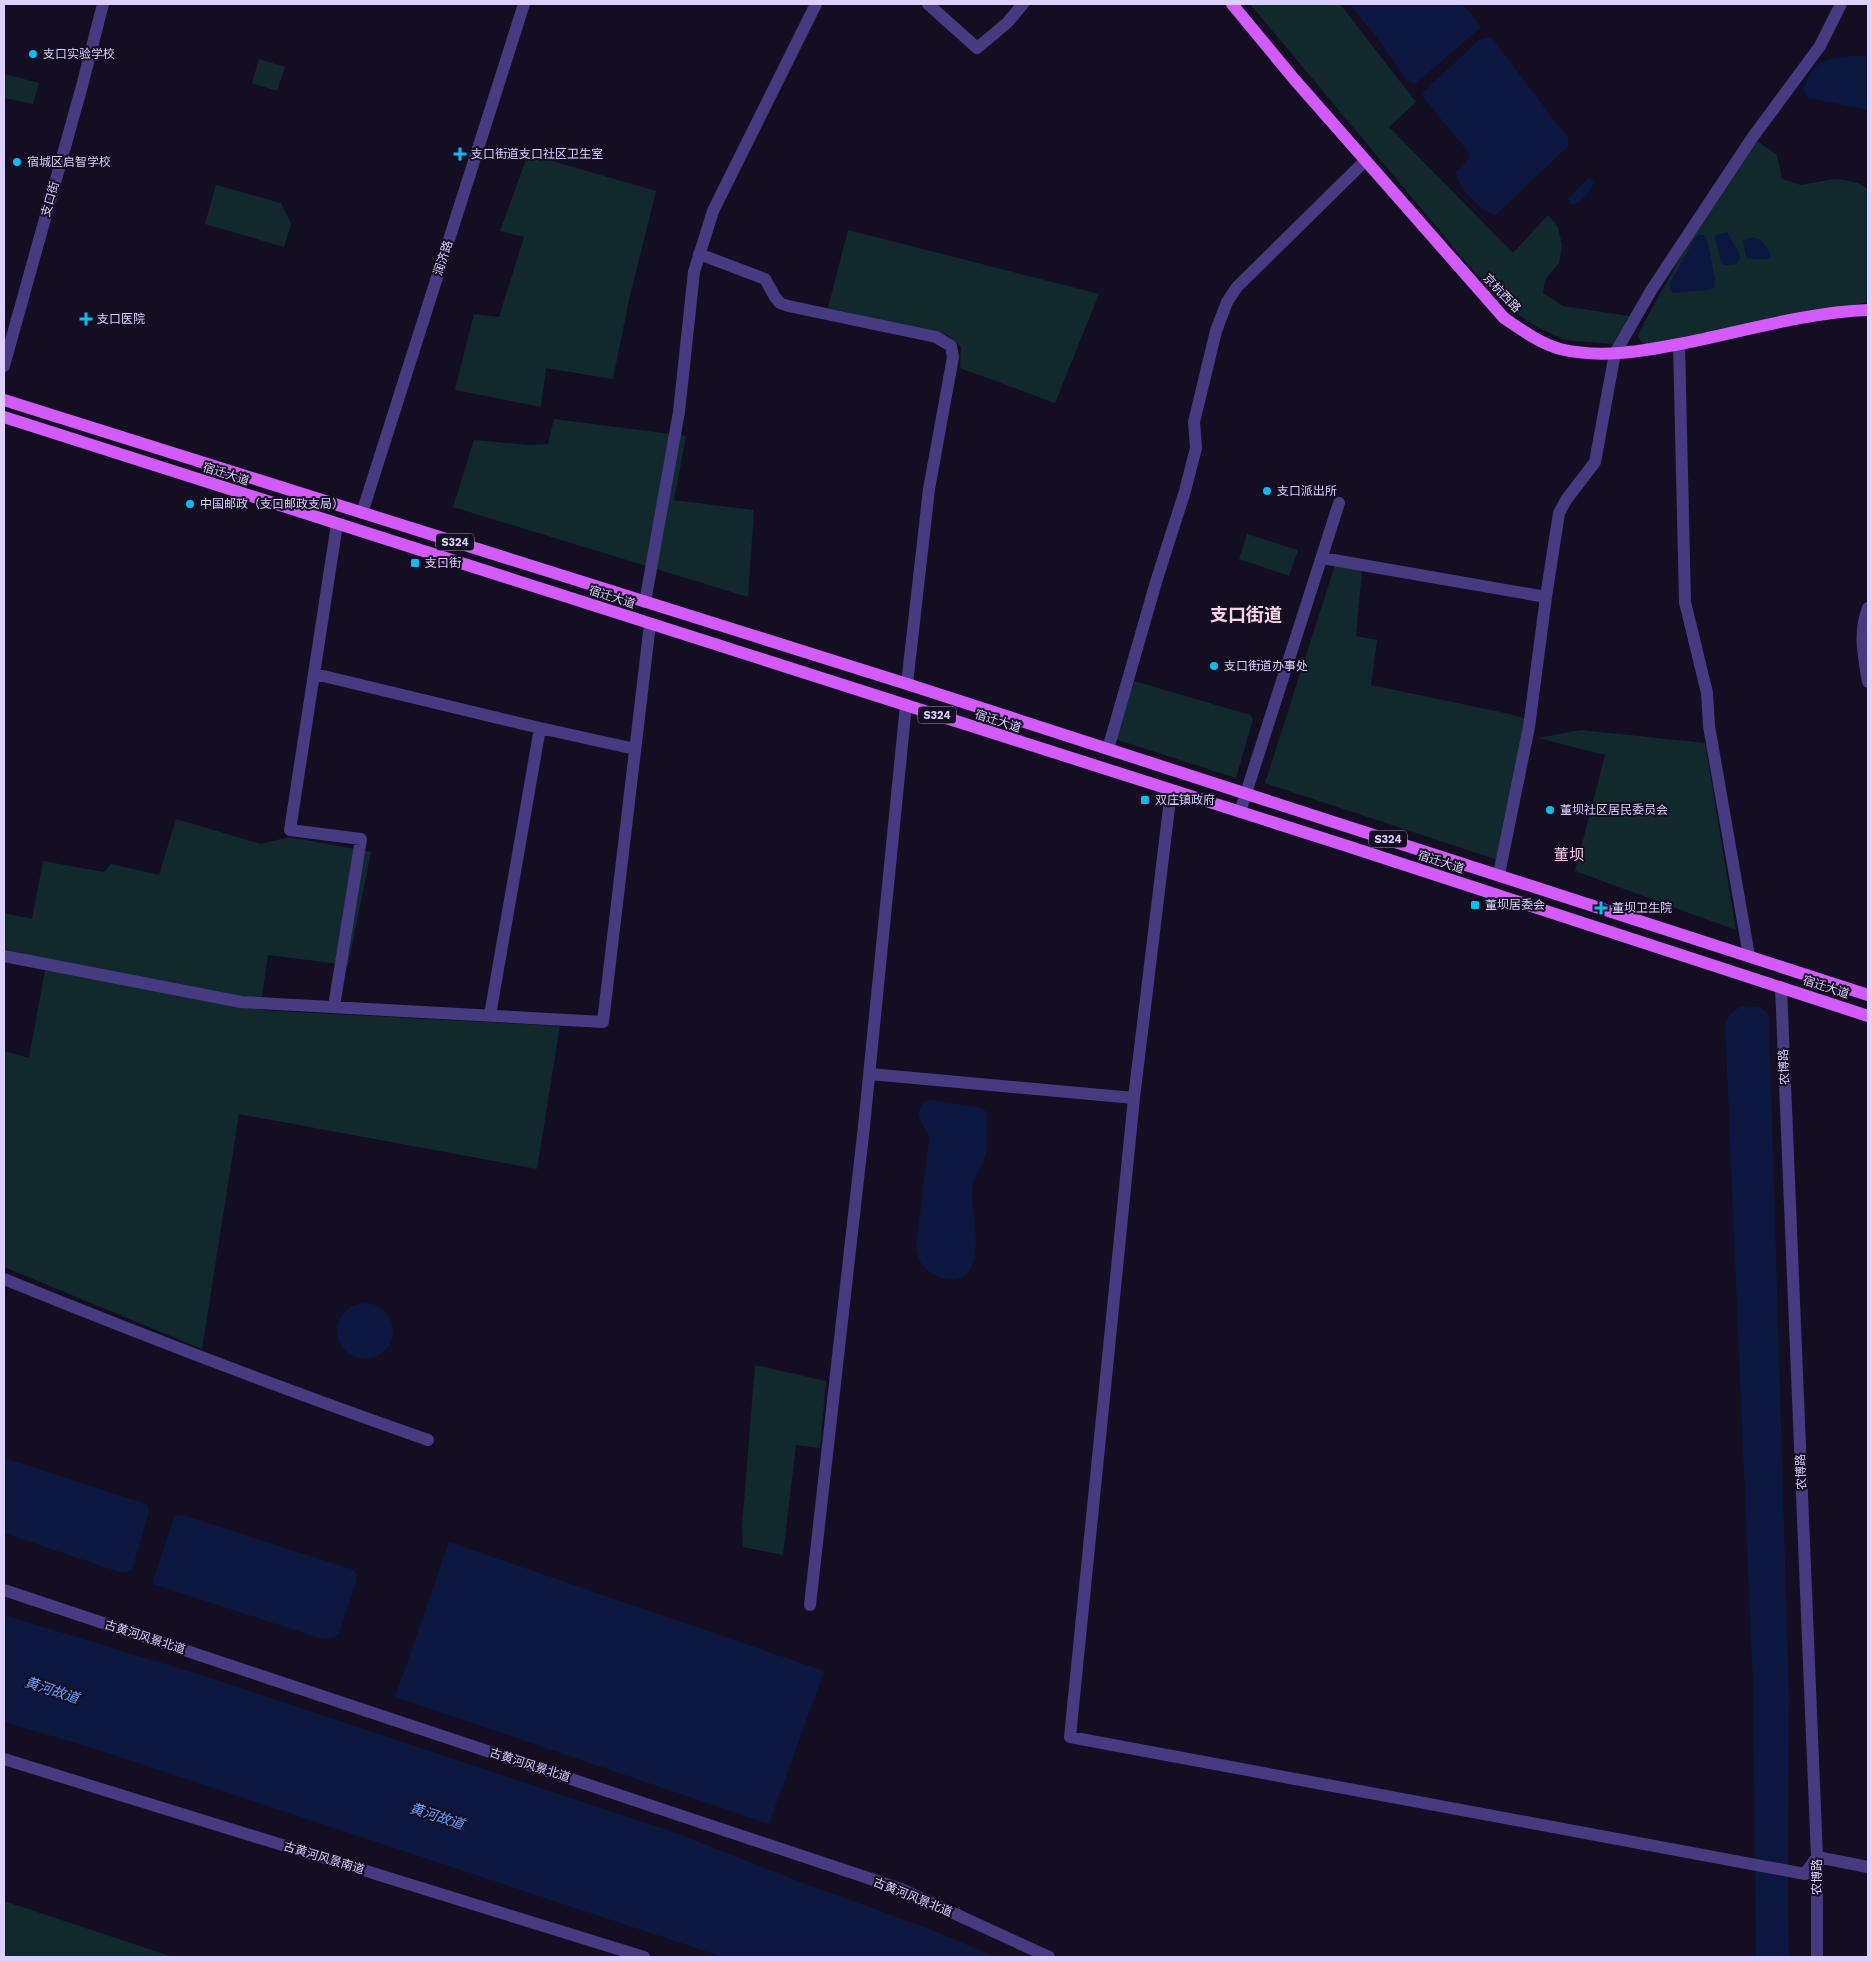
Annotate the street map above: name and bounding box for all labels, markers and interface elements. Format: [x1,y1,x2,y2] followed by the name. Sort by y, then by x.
[43,47,115,61] place label: 支口实验学校
[27,48,39,60] marker: 支口实验学校
[453,147,467,161] marker: 支口街道支口社区卫生室
[471,147,603,161] place label: 支口街道支口社区卫生室
[27,155,111,169] place label: 宿城区启智学校
[11,156,23,168] marker: 宿城区启智学校
[38,180,62,218] street label: 支口街
[431,239,455,277] street label: 润济路
[1480,271,1524,315] street label: 京杭西路
[79,312,93,326] marker: 支口医院
[97,312,145,326] place label: 支口医院
[201,460,251,488] street label: 宿迁大道
[1277,484,1337,498] place label: 支口派出所
[1261,485,1273,497] marker: 支口派出所
[200,497,344,511] place label: 中国邮政（支口邮政支局）
[184,498,196,510] marker: 中国邮政（支口邮政支局）
[436,534,474,550] road number: S324
[425,556,461,570] place label: 支口街
[409,557,421,569] marker: 支口街
[587,583,637,611] street label: 宿迁大道
[1210,604,1282,625] district label: 支口街道
[1224,659,1308,673] place label: 支口街道办事处
[1208,660,1220,672] marker: 支口街道办事处
[918,706,956,724] road number: S324
[973,707,1023,735] street label: 宿迁大道
[1155,793,1215,807] place label: 双庄镇政府
[1139,794,1151,806] marker: 双庄镇政府
[1560,803,1668,817] place label: 董坝社区居民委员会
[1544,804,1556,816] marker: 董坝社区居民委员会
[1369,831,1407,848] road number: S324
[1554,846,1584,864] district label: 董坝
[1416,848,1466,876] street label: 宿迁大道
[1485,898,1545,912] place label: 董坝居委会
[1469,899,1481,911] marker: 董坝居委会
[1594,901,1608,915] marker: 董坝卫生院
[1612,901,1672,915] place label: 董坝卫生院
[1801,973,1851,1001] street label: 宿迁大道
[1776,1049,1792,1085] street label: 农博路
[1793,1454,1809,1490] street label: 农博路
[103,1617,187,1657] street label: 古黄河风景北道
[23,1674,83,1707] water label: 黄河故道
[488,1745,572,1785] street label: 古黄河风景北道
[408,1800,468,1833] water label: 黄河故道
[282,1839,366,1877] street label: 古黄河风景南道
[1810,1859,1824,1895] street label: 农博路
[871,1875,955,1919] street label: 古黄河风景北道

